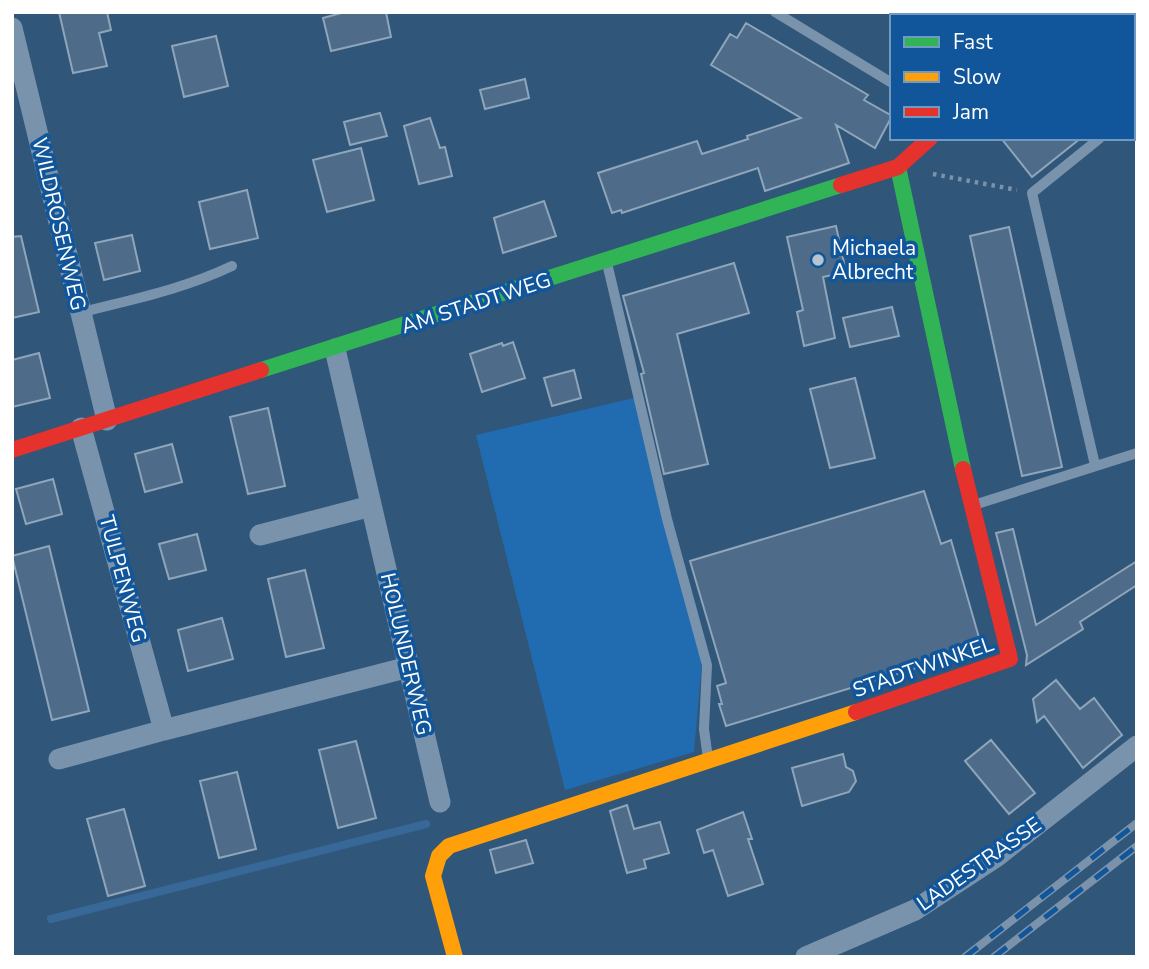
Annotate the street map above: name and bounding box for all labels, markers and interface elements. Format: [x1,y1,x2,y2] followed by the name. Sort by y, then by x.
[890,14,1135,140] legend
[953,28,993,56] text: Fast
[953,63,1002,91] text: Slow
[952,98,989,126] text: Jam
[25,135,93,313] street label: WILDROSENWEG
[832,234,916,286] place label: Michaela Albrecht
[810,252,826,268] marker: Michaela Albrecht
[398,266,554,340] street label: AM STADTWEG
[93,512,153,646] street label: TULPENWEG
[374,570,438,738] street label: HOLUNDERWEG
[849,630,998,704] street label: STADTWINKEL
[911,811,1047,917] street label: LADESTRASSE

